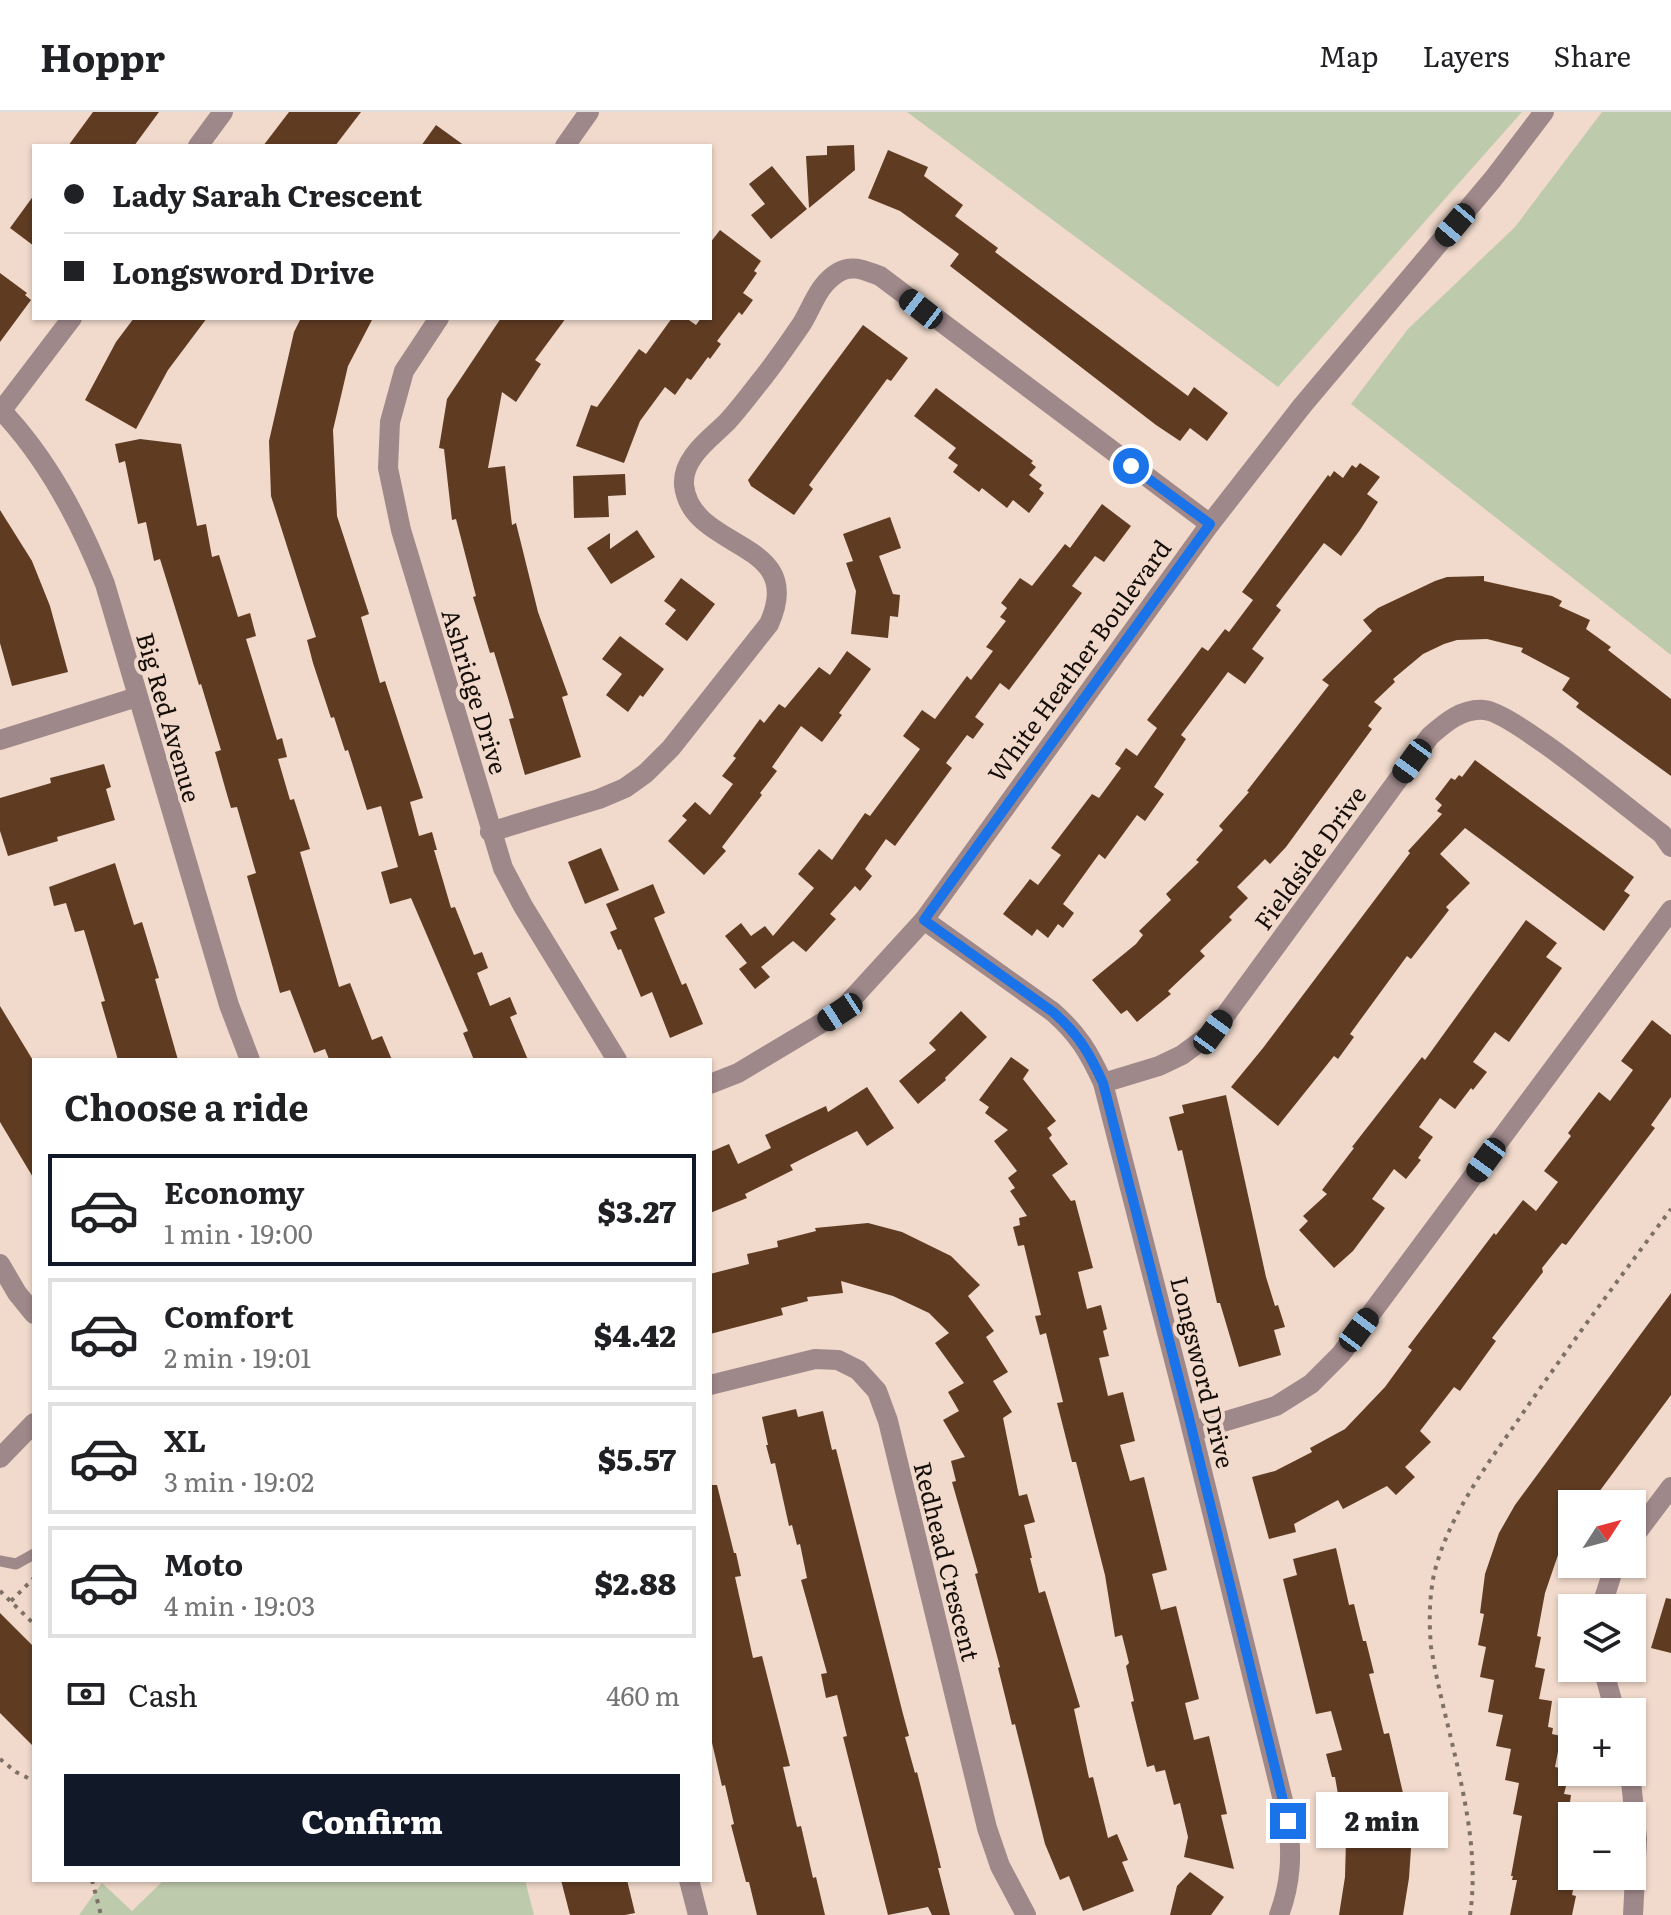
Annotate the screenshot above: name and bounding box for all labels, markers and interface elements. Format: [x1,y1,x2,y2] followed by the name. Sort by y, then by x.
[40,27,165,84] text: Hoppr
[1319,34,1378,76] text: Map
[1422,34,1509,76] text: Layers
[1553,34,1631,76] text: Share
[112,172,422,216] text: Lady Sarah Crescent
[1430,199,1480,251] car
[112,249,374,293] text: Longsword Drive
[895,285,947,333] car
[1113,448,1149,484] route start
[978,531,1178,788] street label: White Heather Boulevard
[434,604,518,778] street label: Ashridge Drive
[129,628,211,806] street label: Big Red Avenue
[1388,735,1436,787] car
[1245,778,1373,936] street label: Fieldside Drive
[813,989,867,1035] car
[1189,1006,1237,1058] car
[64,1079,309,1132] text: Choose a ride
[1462,1134,1510,1186] car
[164,1169,304,1213] text: Economy
[68,1174,140,1246] icon: car
[598,1188,676,1232] text: $3.27
[164,1213,313,1252] text: 1 min · 19:00
[1163,1272,1245,1472] street label: Longsword Drive
[164,1293,294,1337] text: Comfort
[68,1298,140,1370] icon: car
[1335,1304,1383,1356] car
[594,1312,676,1356] text: $4.42
[164,1337,311,1376] text: 2 min · 19:01
[164,1417,206,1461] text: XL
[68,1422,140,1494] icon: car
[598,1436,676,1480] text: $5.57
[906,1458,990,1665] street label: Redhead Crescent
[164,1461,314,1500] text: 3 min · 19:02
[1558,1490,1646,1578] north arrow
[1558,1490,1646,1890] map controls
[164,1541,243,1585] text: Moto
[68,1546,140,1618] icon: car
[594,1560,676,1604] text: $2.88
[164,1585,315,1624] text: 4 min · 19:03
[1558,1594,1646,1682] button: layers
[64,1672,108,1716] icon: cash
[128,1672,198,1716] text: Cash
[606,1675,680,1714] text: 460 m
[1558,1698,1646,1786] button: +
[64,1774,680,1866] button: Confirm
[1316,1793,1448,1849] callout: 2 min
[1345,1800,1419,1839] text: 2 min
[1558,1802,1646,1890] button: −
[1270,1803,1306,1839] route end

